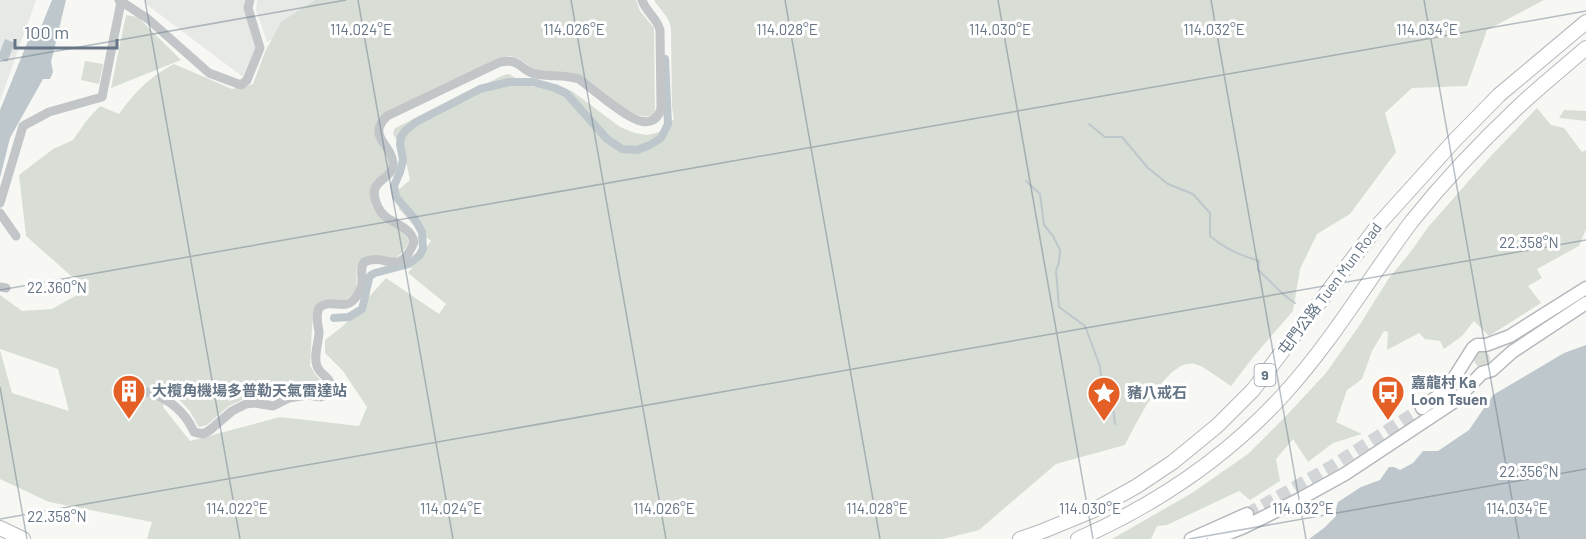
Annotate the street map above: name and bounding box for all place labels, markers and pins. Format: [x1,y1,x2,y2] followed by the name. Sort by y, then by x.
[111,373,147,420] building icon: 大欖角機場多普勒天氣雷達站
[1411,373,1487,408] place label: 嘉龍村 Ka Loon Tsuen
[1370,374,1406,421] bus stop icon: 嘉龍村 Ka Loon Tsuen
[1086,375,1122,422] place icon: 豬八戒石
[152,381,347,399] place label: 大欖角機場多普勒天氣雷達站
[1127,383,1187,401] place label: 豬八戒石

